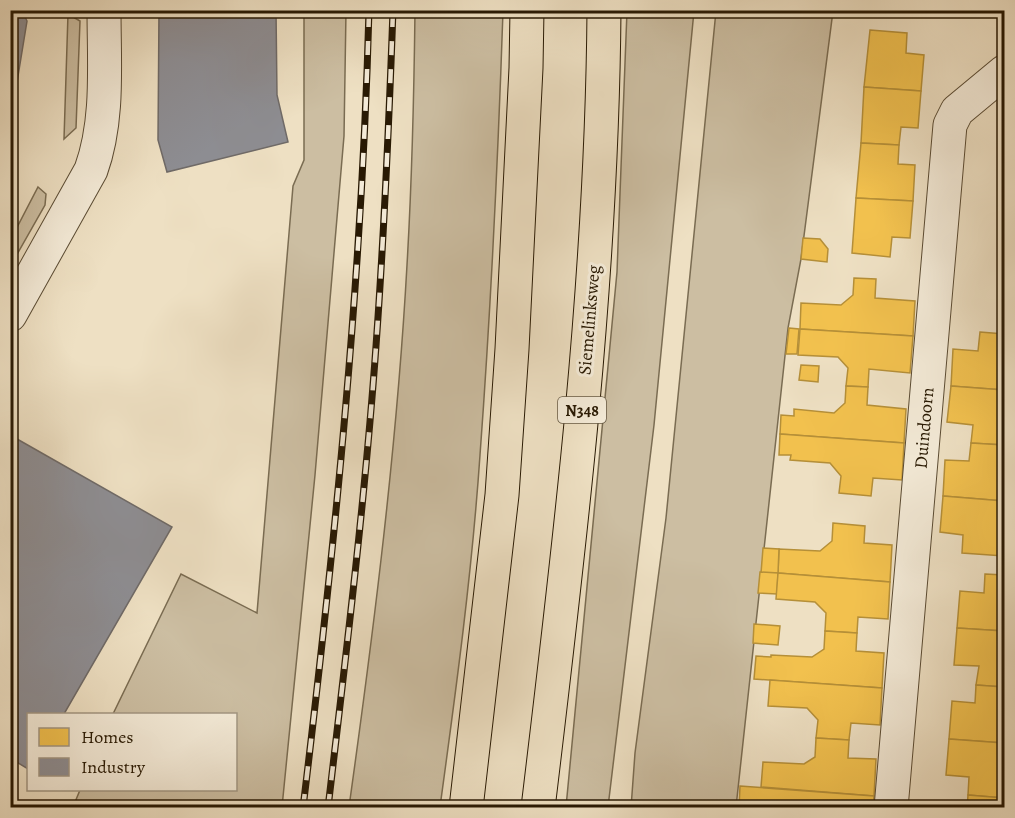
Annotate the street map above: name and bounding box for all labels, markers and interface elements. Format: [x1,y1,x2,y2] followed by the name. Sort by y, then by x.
[572,264,606,376] street label: Siemelinksweg
[908,386,940,470] street label: Duindoorn
[558,397,606,423] road number: N348
[27,713,237,791] legend
[81,725,133,749] text: Homes
[81,755,146,779] text: Industry

